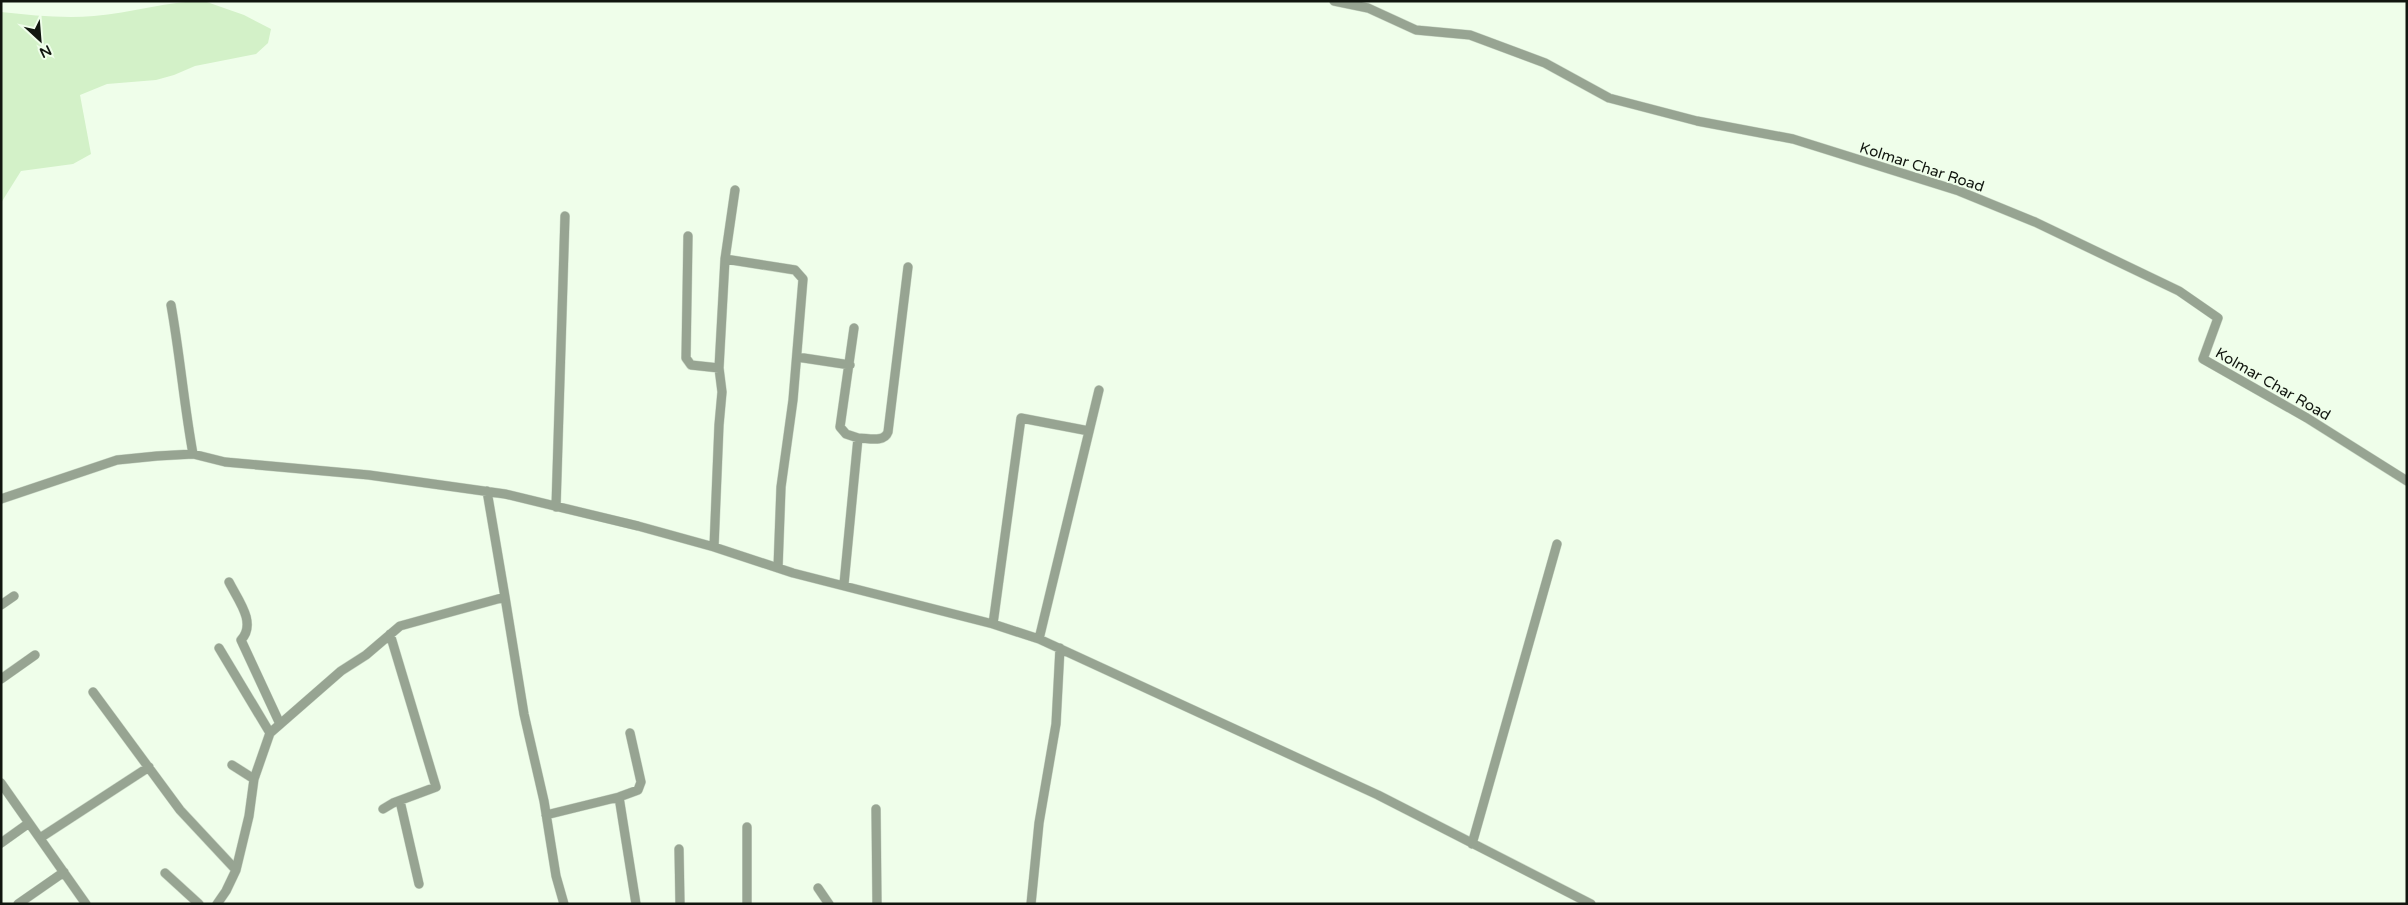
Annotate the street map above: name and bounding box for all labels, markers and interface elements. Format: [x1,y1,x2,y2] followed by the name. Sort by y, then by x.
[15,15,65,65] north arrow
[37,41,54,61] text: N
[1857,138,1987,196] street label: Kolmar Char Road
[2212,344,2334,424] street label: Kolmar Char Road

